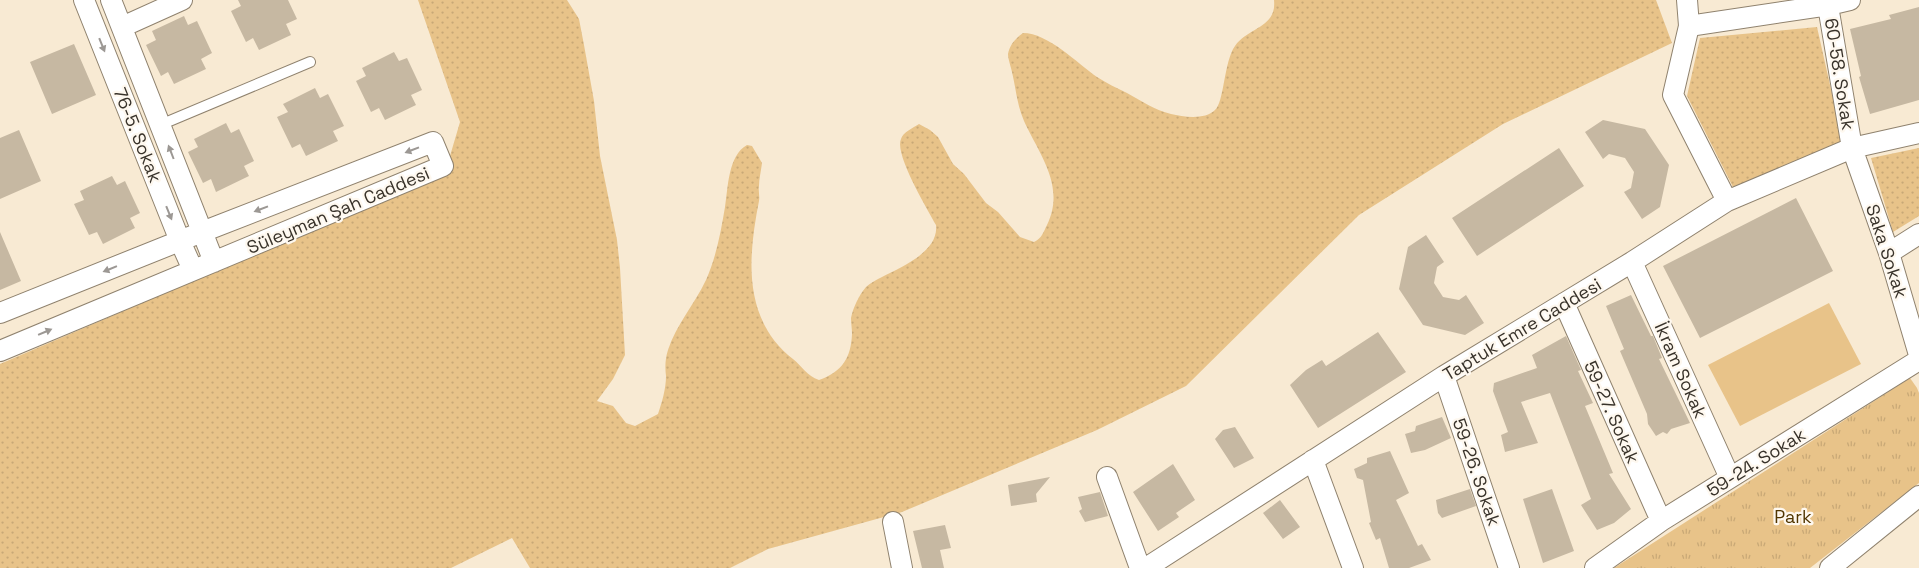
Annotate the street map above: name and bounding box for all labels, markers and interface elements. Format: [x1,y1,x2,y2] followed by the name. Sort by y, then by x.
[1820,16,1860,132] street label: 60-58. Sokak
[98,38,106,53] one-way arrow
[109,84,168,186] street label: 76-5. Sokak
[166,144,174,159] one-way arrow
[405,147,420,154] one-way arrow
[243,161,433,259] street label: Süleyman Şah Caddesi
[1861,201,1913,301] street label: Saka Sokak
[165,205,173,220] one-way arrow
[253,205,268,213] one-way arrow
[102,265,117,273] one-way arrow
[1439,273,1605,385] street label: Taptuk Emre Caddesi
[1650,318,1713,422] street label: İkram Sokak
[38,328,52,336] one-way arrow
[1579,357,1645,467] street label: 59-27. Sokak
[1448,415,1506,529] street label: 59-26. Sokak
[1702,422,1810,501] street label: 59-24. Sokak
[1774,505,1812,528] park label: Park

